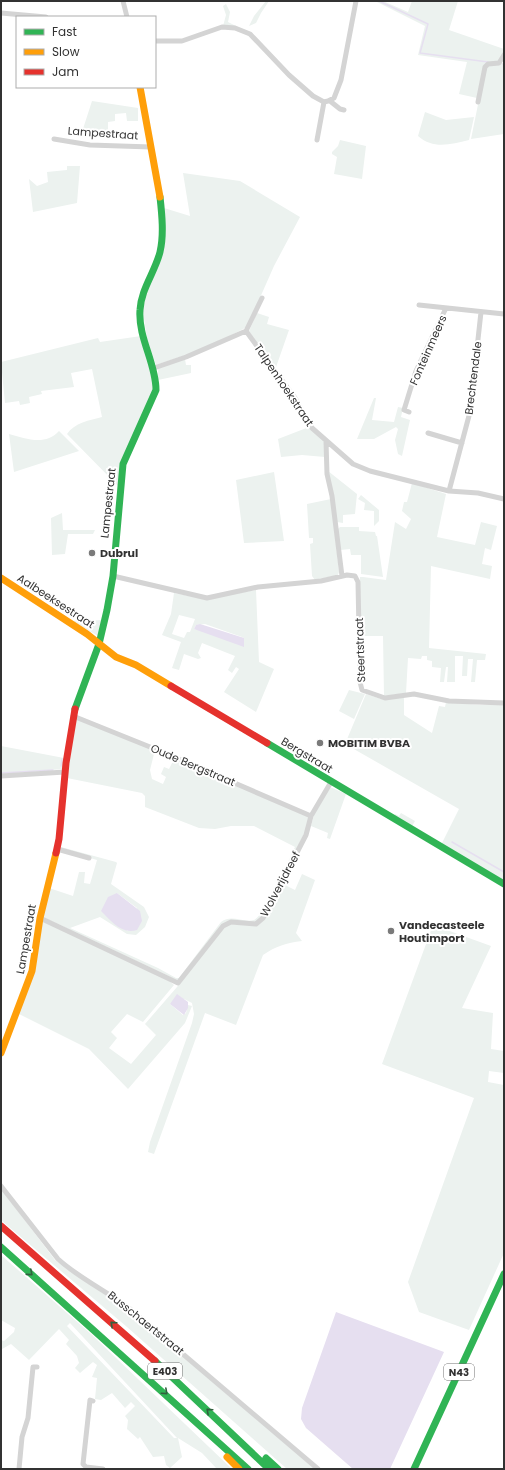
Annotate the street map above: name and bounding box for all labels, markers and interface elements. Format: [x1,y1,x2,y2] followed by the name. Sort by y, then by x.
[16,16,156,88] legend
[52,23,77,40] text: Fast
[52,43,80,60] text: Slow
[52,63,79,80] text: Jam
[67,123,139,143] street label: Lampestraat
[405,312,451,388] street label: Fonteinmeers
[250,340,318,430] street label: Talpenhoekstraat
[461,340,485,416] street label: Brechtendale
[96,467,120,539] street label: Lampestraat
[100,545,138,561] place label: Dubrul
[87,548,97,558] marker: Dubrul
[14,570,98,632] street label: Aalbeeksestraat
[351,617,369,683] street label: Steertstraat
[278,733,336,777] street label: Bergstraat
[328,735,410,751] place label: MOBITIM BVBA
[315,738,325,748] marker: MOBITIM BVBA
[148,740,238,790] street label: Oude Bergstraat
[256,848,304,919] street label: Wolverijdreef
[12,903,40,975] street label: Lampestraat
[399,917,485,946] place label: Vandecasteele Houtimport
[386,926,396,936] marker: Vandecasteele Houtimport
[25,1268,33,1275] one-way arrow
[104,1287,188,1359] street label: Busschaertstraat
[110,1321,117,1328] one-way arrow
[148,1363,182,1379] road number: E403
[444,1364,474,1380] road number: N43
[160,1388,168,1395] one-way arrow
[206,1408,214,1415] one-way arrow

